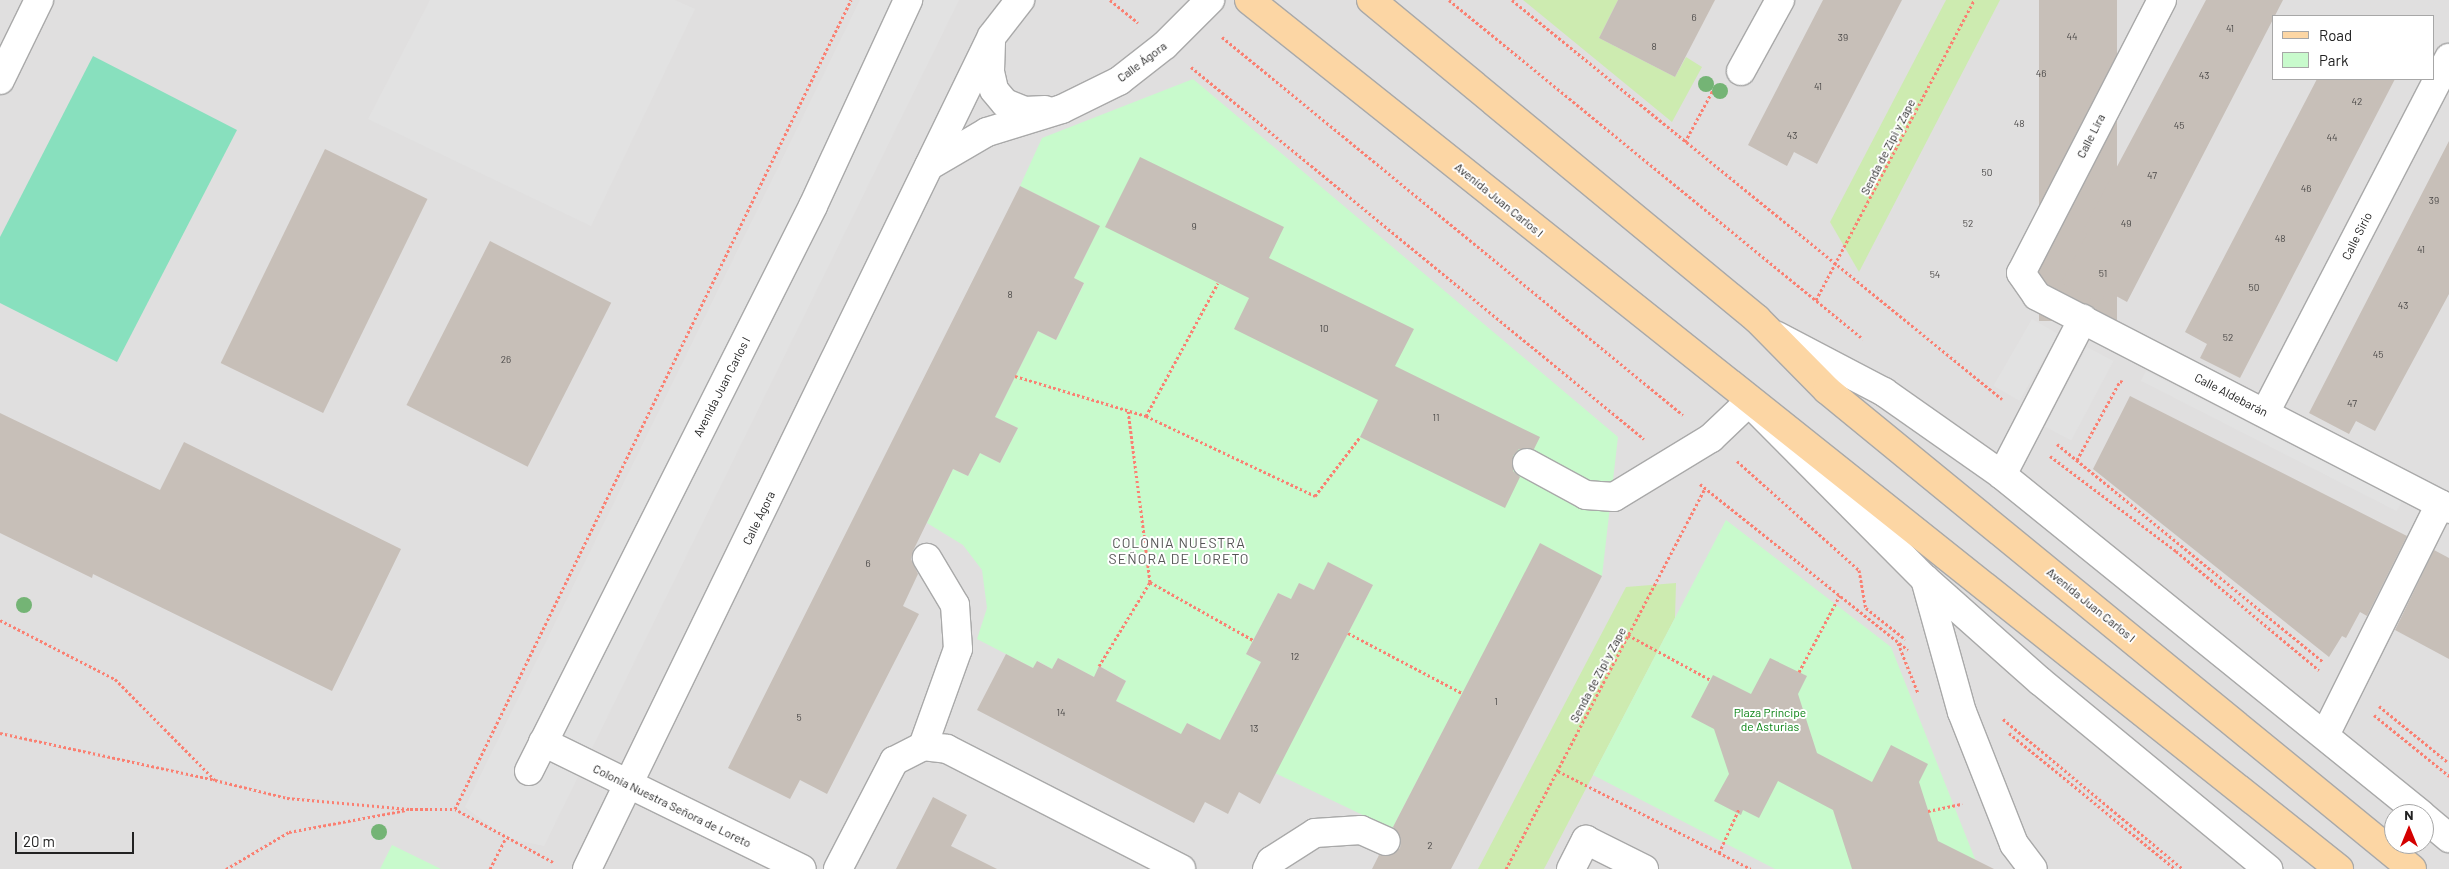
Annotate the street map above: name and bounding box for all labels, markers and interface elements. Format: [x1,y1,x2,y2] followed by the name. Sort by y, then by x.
[1691,12,1697,24] house number: 6
[2272,15,2434,80] legend
[2226,23,2234,35] house number: 41
[2319,26,2352,44] text: Road
[2066,31,2078,43] house number: 44
[1838,32,1848,44] house number: 39
[1114,39,1170,85] street label: Calle Ágora
[1651,41,1657,53] house number: 8
[2319,51,2348,69] text: Park
[2036,68,2046,80] house number: 46
[2199,70,2209,82] house number: 43
[1814,81,1822,93] house number: 41
[2352,96,2362,108] house number: 42
[1858,97,1918,197] street label: Senda de Zipi y Zape
[2074,111,2108,161] street label: Calle Lira
[2014,118,2024,130] house number: 48
[2174,120,2184,132] house number: 45
[1787,130,1797,142] house number: 43
[2326,132,2338,144] house number: 44
[1452,160,1546,240] street label: Avenida Juan Carlos I
[1982,167,1992,179] house number: 50
[2147,170,2157,182] house number: 47
[2301,183,2311,195] house number: 46
[2429,195,2439,207] house number: 39
[2339,210,2375,262] street label: Calle Sirio
[1963,218,1973,230] house number: 52
[2121,218,2131,230] house number: 49
[1191,221,1197,233] house number: 9
[2275,233,2285,245] house number: 48
[2417,244,2425,256] house number: 41
[2099,268,2107,280] house number: 51
[1930,269,1940,281] house number: 54
[2249,282,2259,294] house number: 50
[1007,289,1013,301] house number: 8
[2398,300,2408,312] house number: 43
[1319,323,1329,335] house number: 10
[2223,332,2233,344] house number: 52
[691,335,753,439] street label: Avenida Juan Carlos I
[2373,349,2383,361] house number: 45
[501,354,511,366] house number: 26
[2192,370,2270,420] street label: Calle Aldebarán
[2347,398,2357,410] house number: 47
[1432,412,1440,424] house number: 11
[740,489,778,547] street label: Calle Ágora
[1107,535,1251,568] district label: COLONIA NUESTRA SEÑORA DE LORETO
[865,558,871,570] house number: 6
[2044,565,2138,645] street label: Avenida Juan Carlos I
[1567,625,1629,725] street label: Senda de Zipi y Zape
[1291,651,1299,663] house number: 12
[1494,696,1498,708] house number: 1
[1734,706,1806,734] park label: Plaza Príncipe de Asturias
[1056,707,1066,719] house number: 14
[796,712,802,724] house number: 5
[1250,723,1258,735] house number: 13
[590,761,754,851] street label: Colonia Nuestra Señora de Loreto
[2384,804,2434,854] north arrow
[2404,806,2414,823] text: N
[18,822,136,854] scale bar
[23,832,55,850] text: 20 m
[1427,840,1433,852] house number: 2

